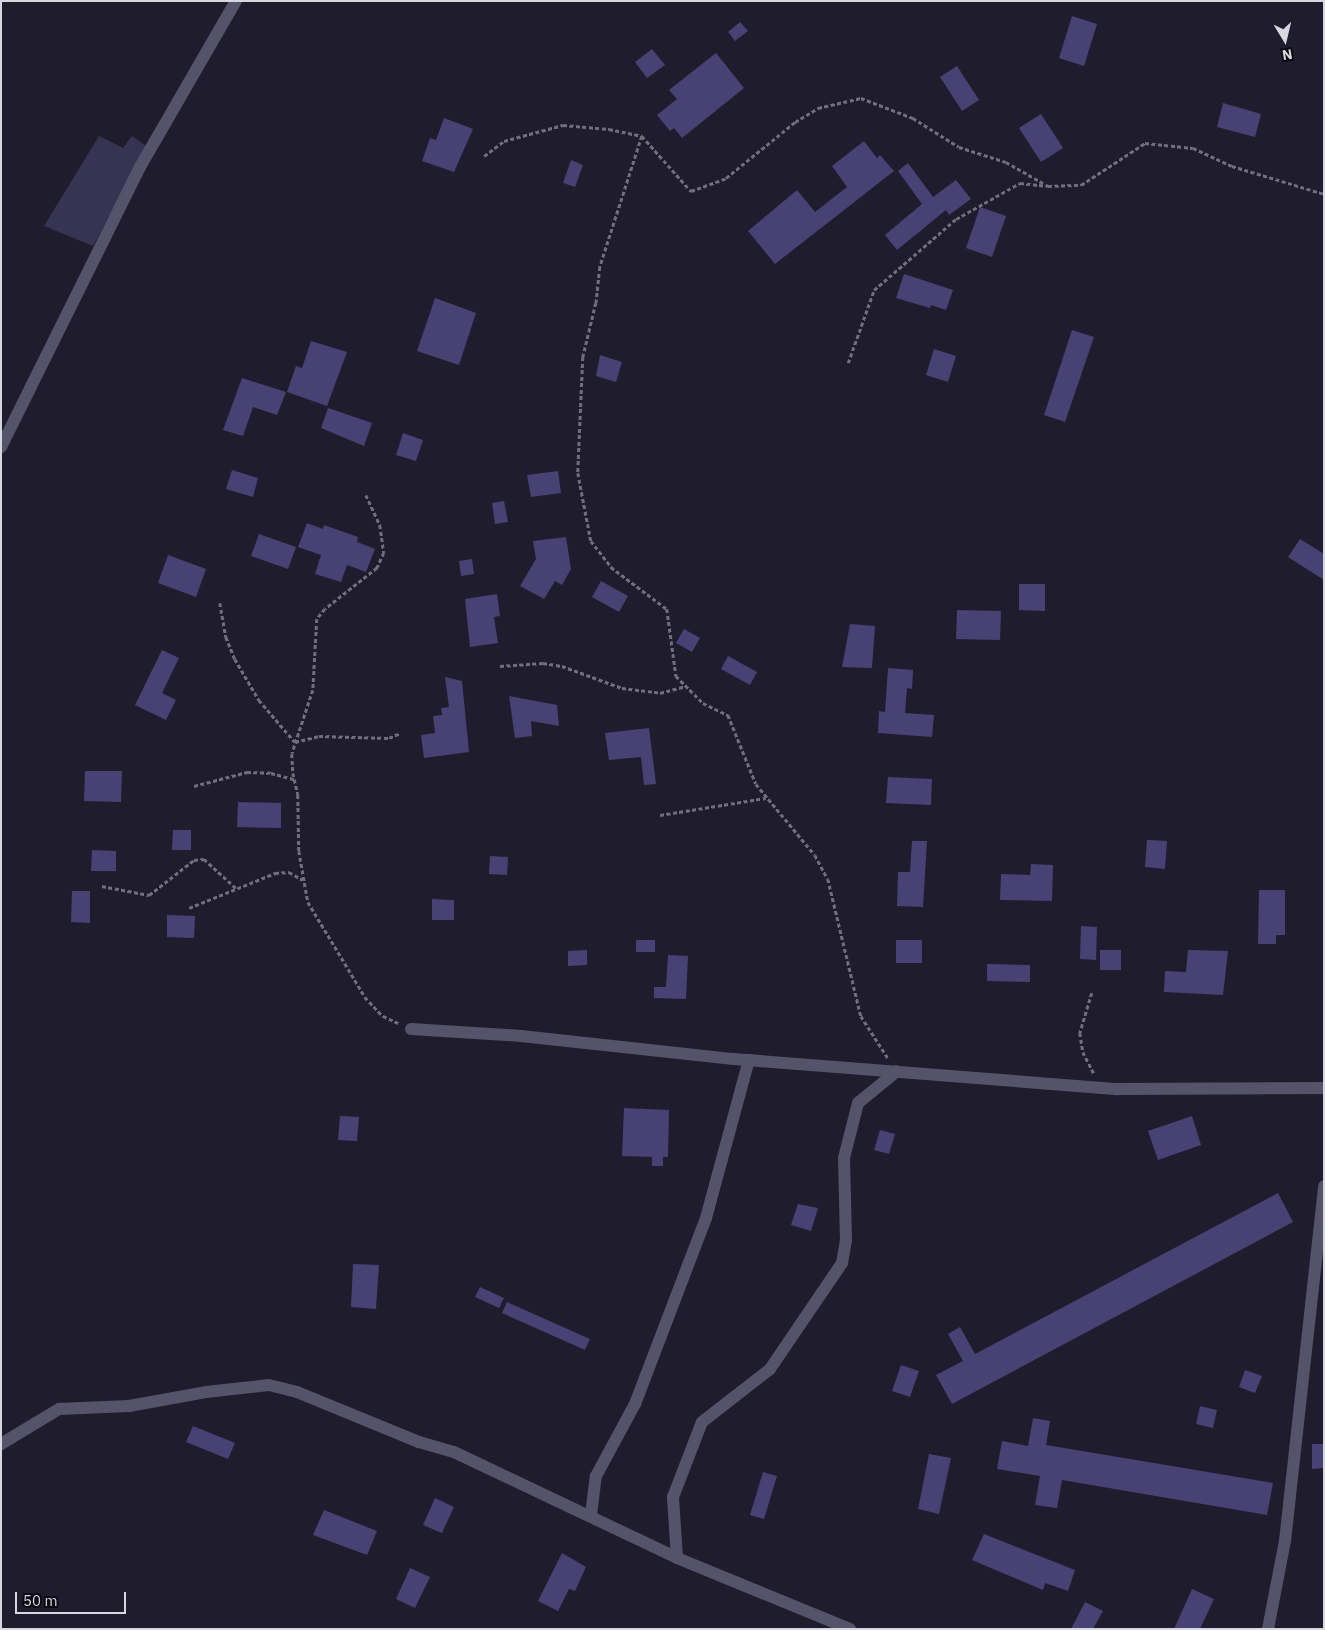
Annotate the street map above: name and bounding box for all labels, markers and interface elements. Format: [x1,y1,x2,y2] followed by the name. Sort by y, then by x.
[1260,15,1310,65] north arrow
[1281,45,1294,64] text: N
[18,1582,129,1614] scale bar
[23,1591,58,1610] text: 50 m

